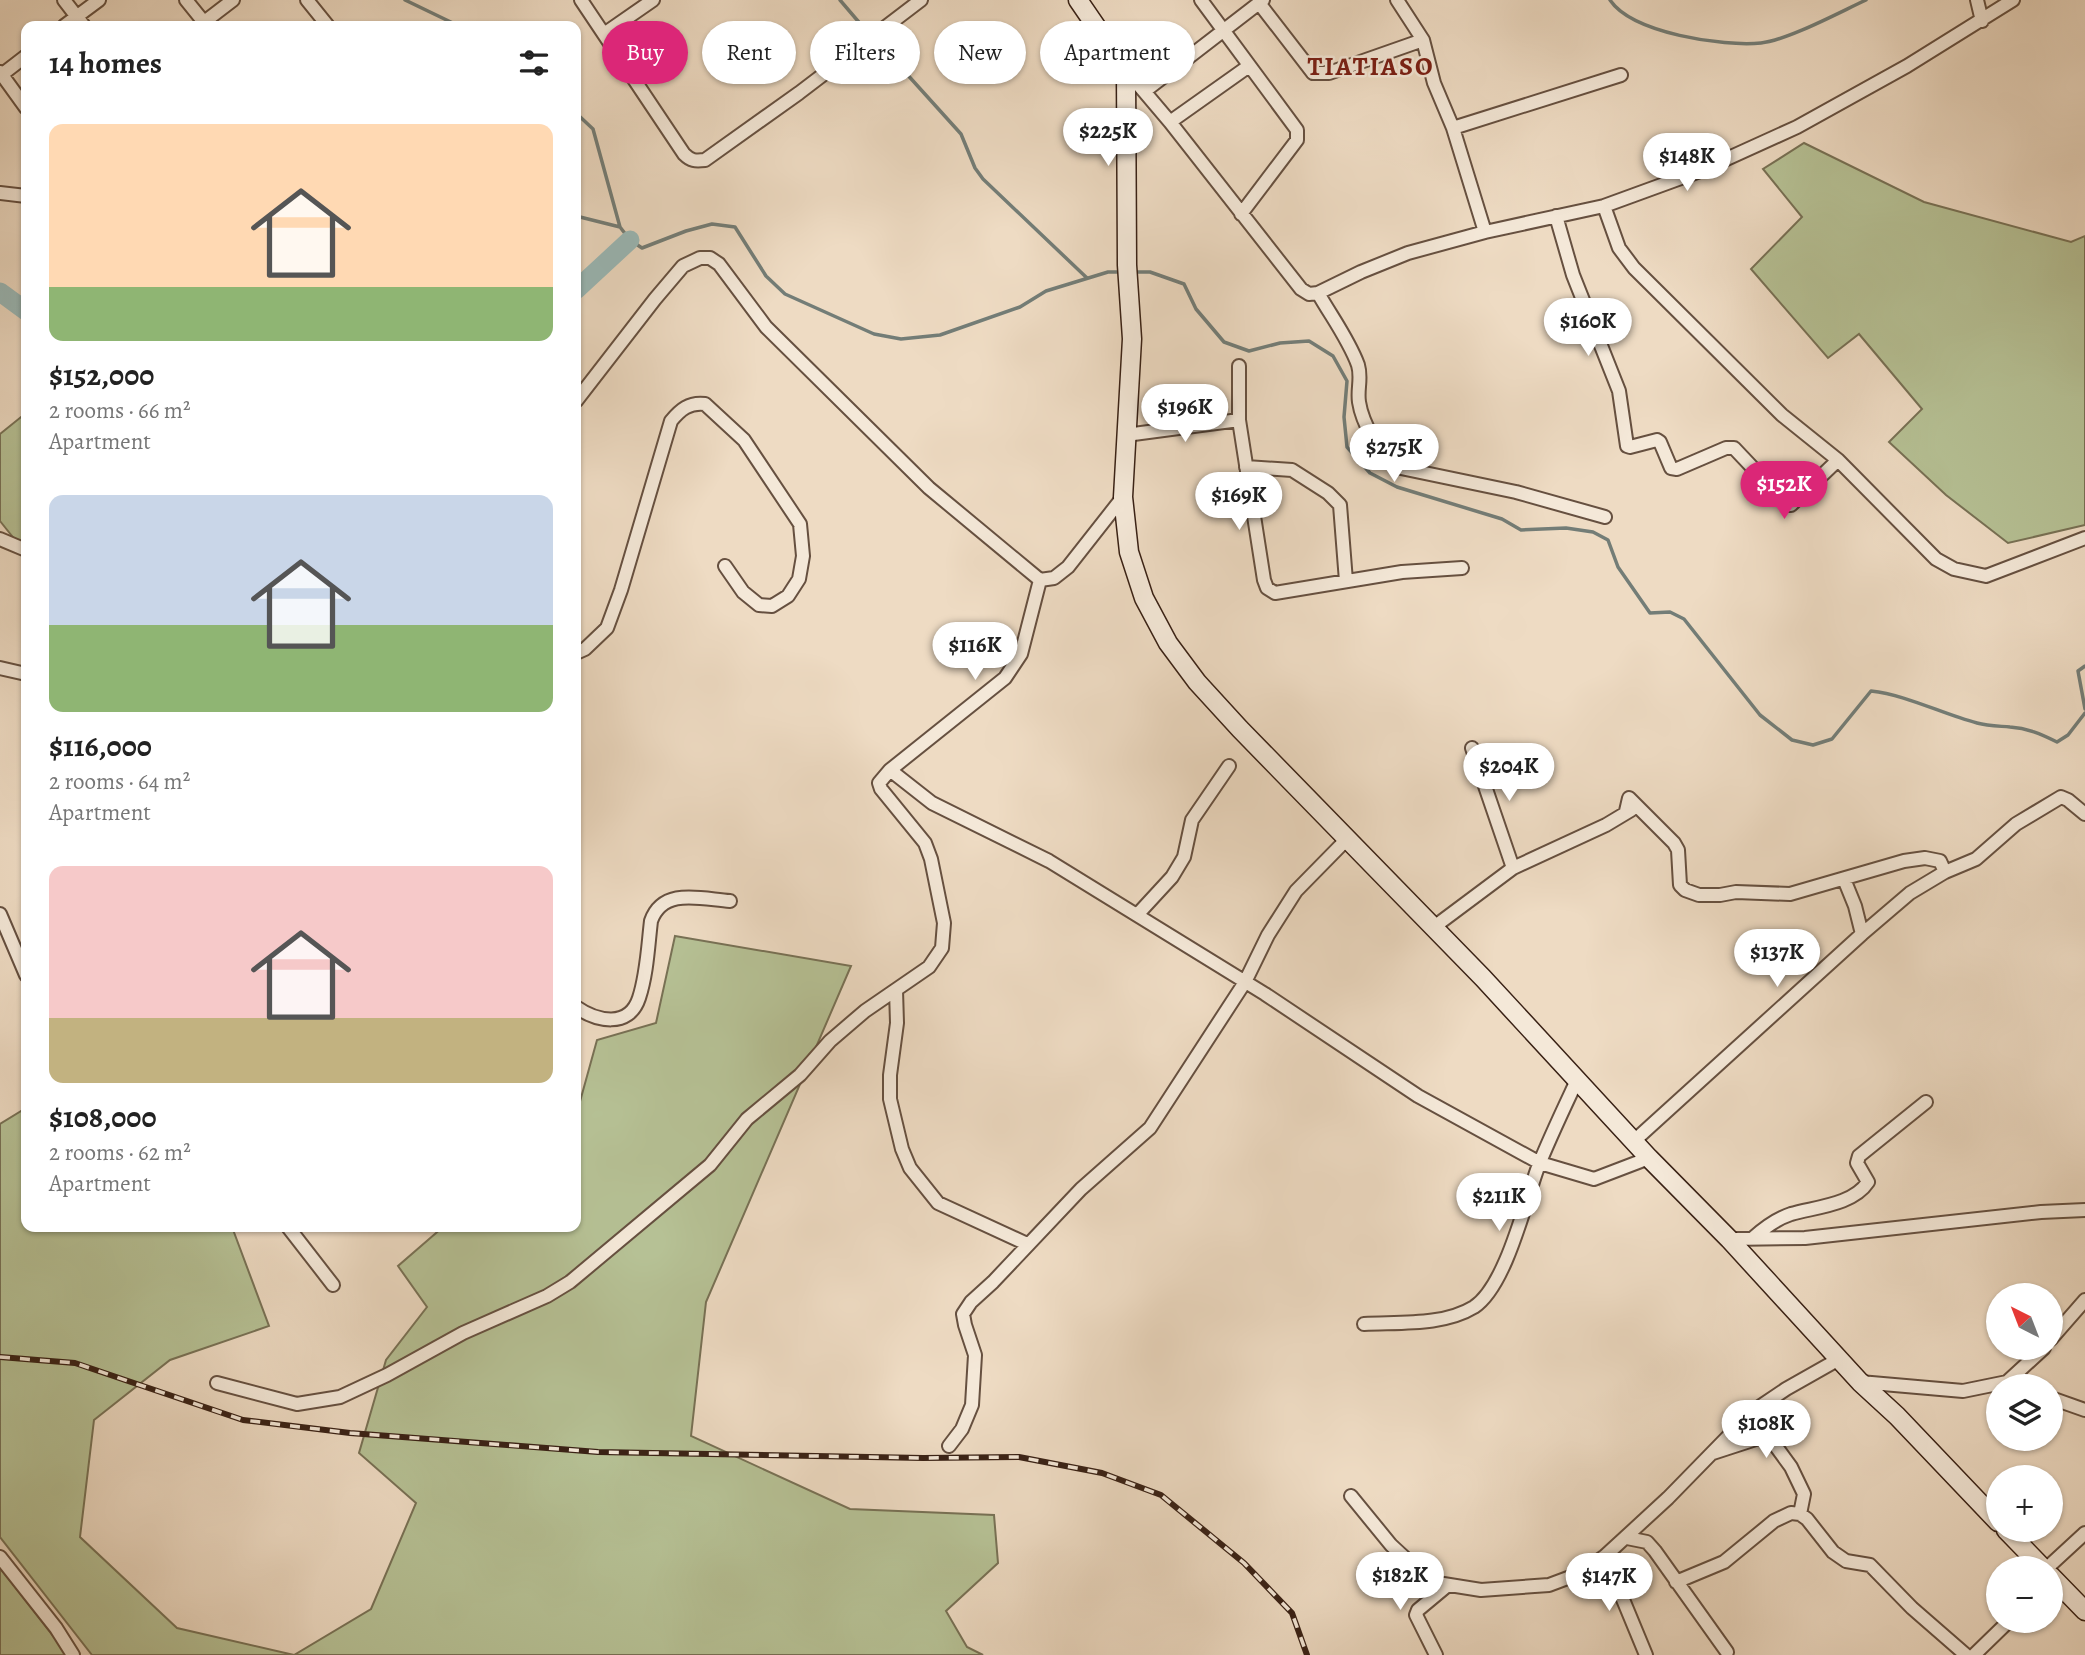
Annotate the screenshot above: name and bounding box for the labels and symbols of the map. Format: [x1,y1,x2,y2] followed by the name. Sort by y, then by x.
[1308,49,1434,84] district label: TIATIASO
[1059,108,1157,168] pin: $225K
[1638,134,1736,193] pin: $148K
[1539,298,1637,358] pin: $160K
[1136,384,1234,444] pin: $196K
[1345,424,1443,484] pin: $275K
[1735,462,1833,521] pin: $152K
[1190,472,1288,532] pin: $169K
[926,622,1024,682] pin: $116K
[1460,744,1558,803] pin: $204K
[1728,930,1826,989] pin: $137K
[1450,1174,1548,1233] pin: $211K
[1986,1283,2063,1360] north arrow
[1717,1400,1815,1460] pin: $108K
[1351,1552,1449,1612] pin: $182K
[1560,1554,1658,1613] pin: $147K

